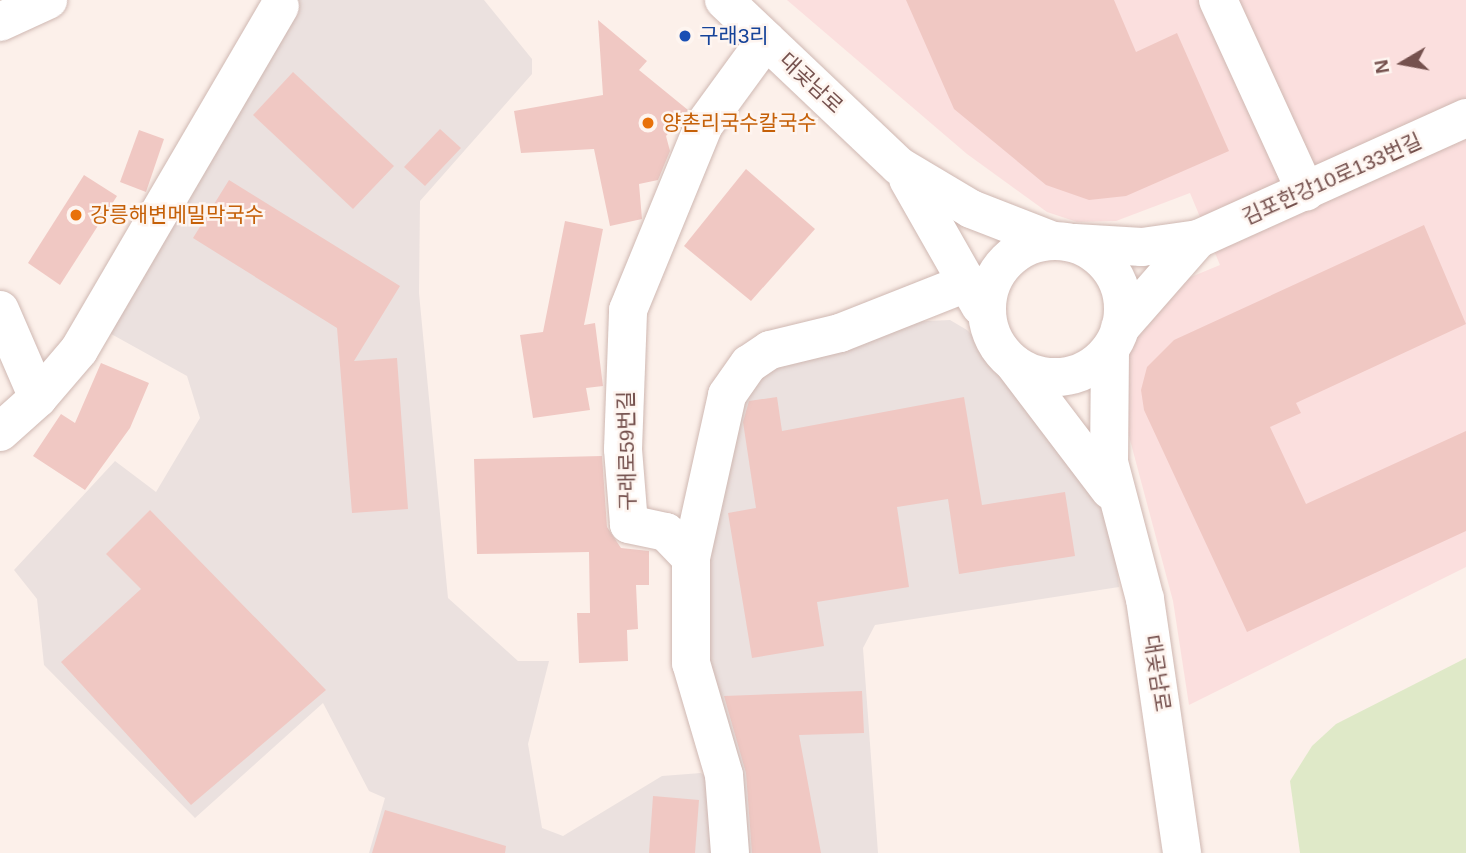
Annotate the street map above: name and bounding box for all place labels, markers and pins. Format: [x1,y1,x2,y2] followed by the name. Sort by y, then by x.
[699,23,769,49] place label: 구래3리
[677,28,693,44] marker: 구래3리
[662,110,817,136] place label: 양촌리국수칼국수
[640,115,656,131] marker: 양촌리국수칼국수
[90,202,264,228] place label: 강릉해변메밀막국수
[68,207,84,223] marker: 강릉해변메밀막국수

